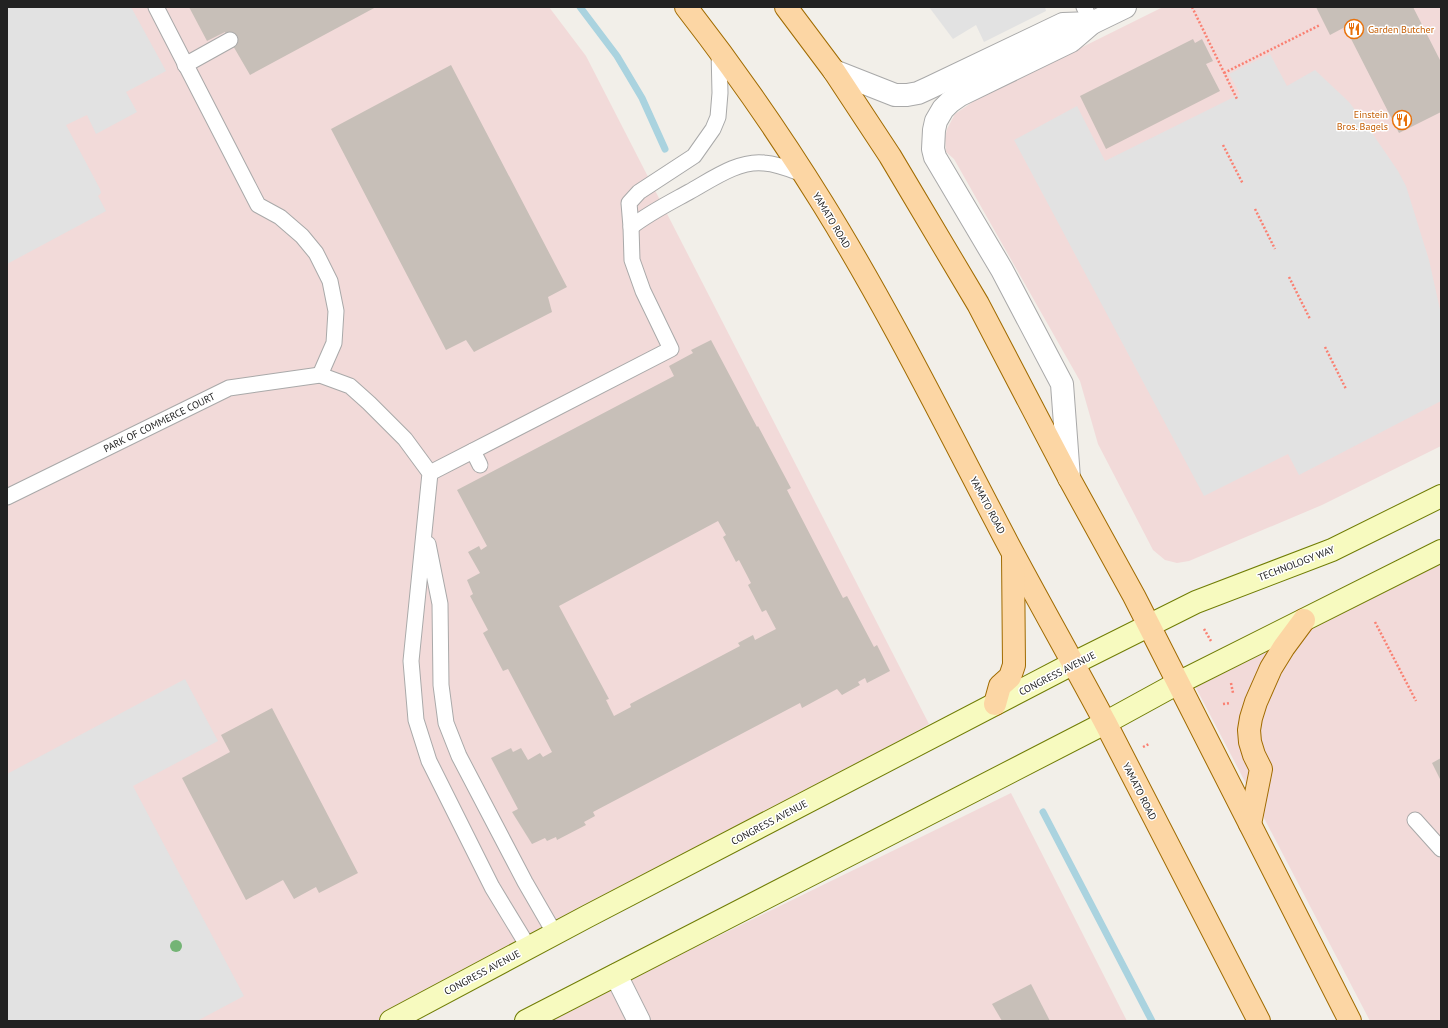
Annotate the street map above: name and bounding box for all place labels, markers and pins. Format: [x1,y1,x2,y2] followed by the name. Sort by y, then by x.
[1343,18,1365,40] restaurant icon: Garden Butcher
[1368,23,1435,36] place label: Garden Butcher
[1337,108,1388,133] place label: Einstein Bros. Bagels
[1391,109,1413,131] restaurant icon: Einstein Bros. Bagels

